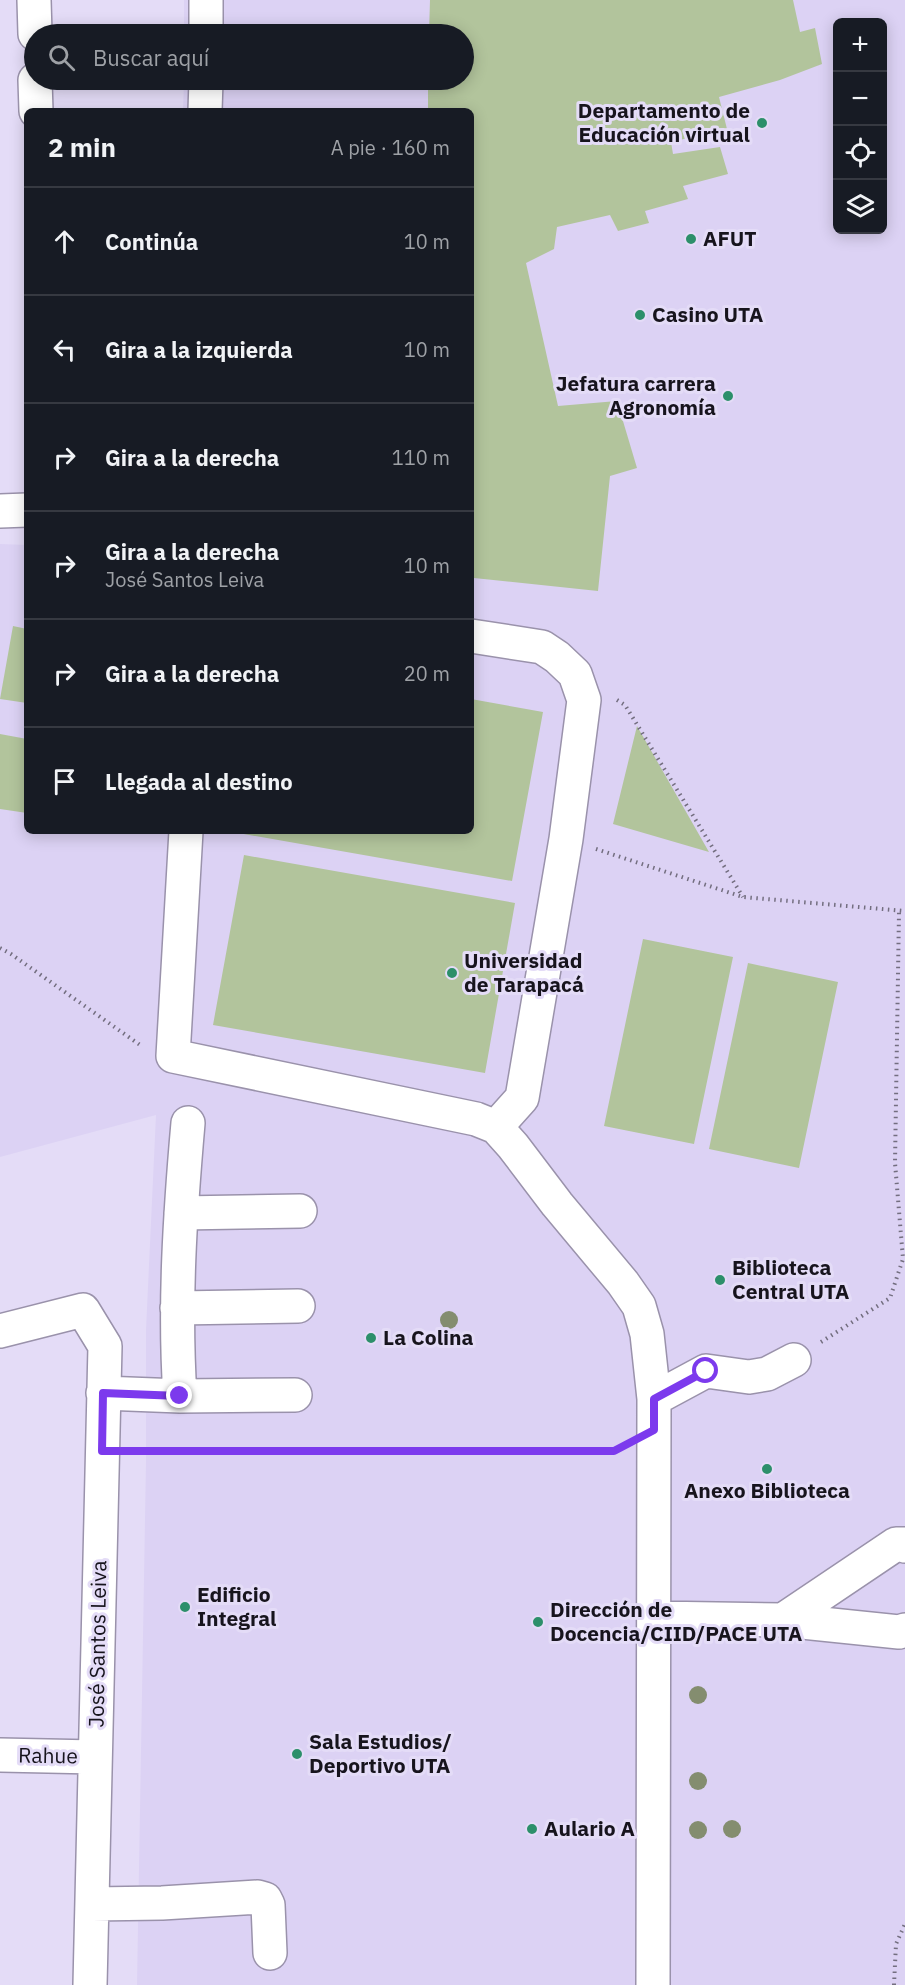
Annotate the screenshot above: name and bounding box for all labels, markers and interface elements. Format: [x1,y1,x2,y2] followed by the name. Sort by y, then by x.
[833,18,887,234] map controls
[833,18,887,72] button: +
[24,24,474,90] search box
[45,41,78,74] icon: search
[93,43,209,72] text: Buscar aquí
[833,72,887,126] button: −
[578,96,750,148] place label: Departamento de Educación virtual
[755,116,769,130] marker: Departamento de Educación virtual
[833,126,887,180] button: locate
[48,130,116,164] text: 2 min
[331,134,450,161] text: A pie · 160 m
[833,180,887,234] button: layers
[703,224,757,252] place label: AFUT
[48,225,81,258] icon: ahead
[105,227,198,256] text: Continúa
[404,228,450,255] text: 10 m
[684,232,698,246] marker: AFUT
[652,300,763,328] place label: Casino UTA
[633,308,647,322] marker: Casino UTA
[48,333,81,366] icon: left
[105,335,293,364] text: Gira a la izquierda
[404,336,450,363] text: 10 m
[556,369,716,421] place label: Jefatura carrera Agronomía
[721,389,735,403] marker: Jefatura carrera Agronomía
[48,441,81,474] icon: right
[105,443,279,472] text: Gira a la derecha
[392,444,450,471] text: 110 m
[105,537,279,566] text: Gira a la derecha
[48,549,81,582] icon: right
[404,552,450,579] text: 10 m
[105,566,264,593] text: José Santos Leiva
[48,657,81,690] icon: right
[105,659,279,688] text: Gira a la derecha
[404,660,450,687] text: 20 m
[48,765,81,798] icon: arrive
[105,767,293,796] text: Llegada al destino
[464,946,584,998] place label: Universidad de Tarapacá
[445,966,459,980] marker: Universidad de Tarapacá
[732,1253,849,1305] place label: Biblioteca Central UTA
[713,1273,727,1287] marker: Biblioteca Central UTA
[383,1323,474,1351] place label: La Colina
[364,1331,378,1345] marker: La Colina
[692,1357,718,1383] route start
[166,1382,192,1408] route end
[760,1462,774,1476] marker: Anexo Biblioteca
[684,1476,850,1504] place label: Anexo Biblioteca
[82,1560,112,1728] street label: José Santos Leiva
[197,1580,276,1632] place label: Edificio Integral
[550,1595,802,1647] place label: Dirección de Docencia/CIID/PACE UTA
[178,1600,192,1614] marker: Edificio Integral
[531,1615,545,1629] marker: Dirección de Docencia/CIID/PACE UTA
[309,1727,452,1779] place label: Sala Estudios/ Deportivo UTA
[18,1740,78,1770] street label: Rahue
[290,1747,304,1761] marker: Sala Estudios/ Deportivo UTA
[544,1814,635,1842] place label: Aulario A
[525,1822,539,1836] marker: Aulario A

